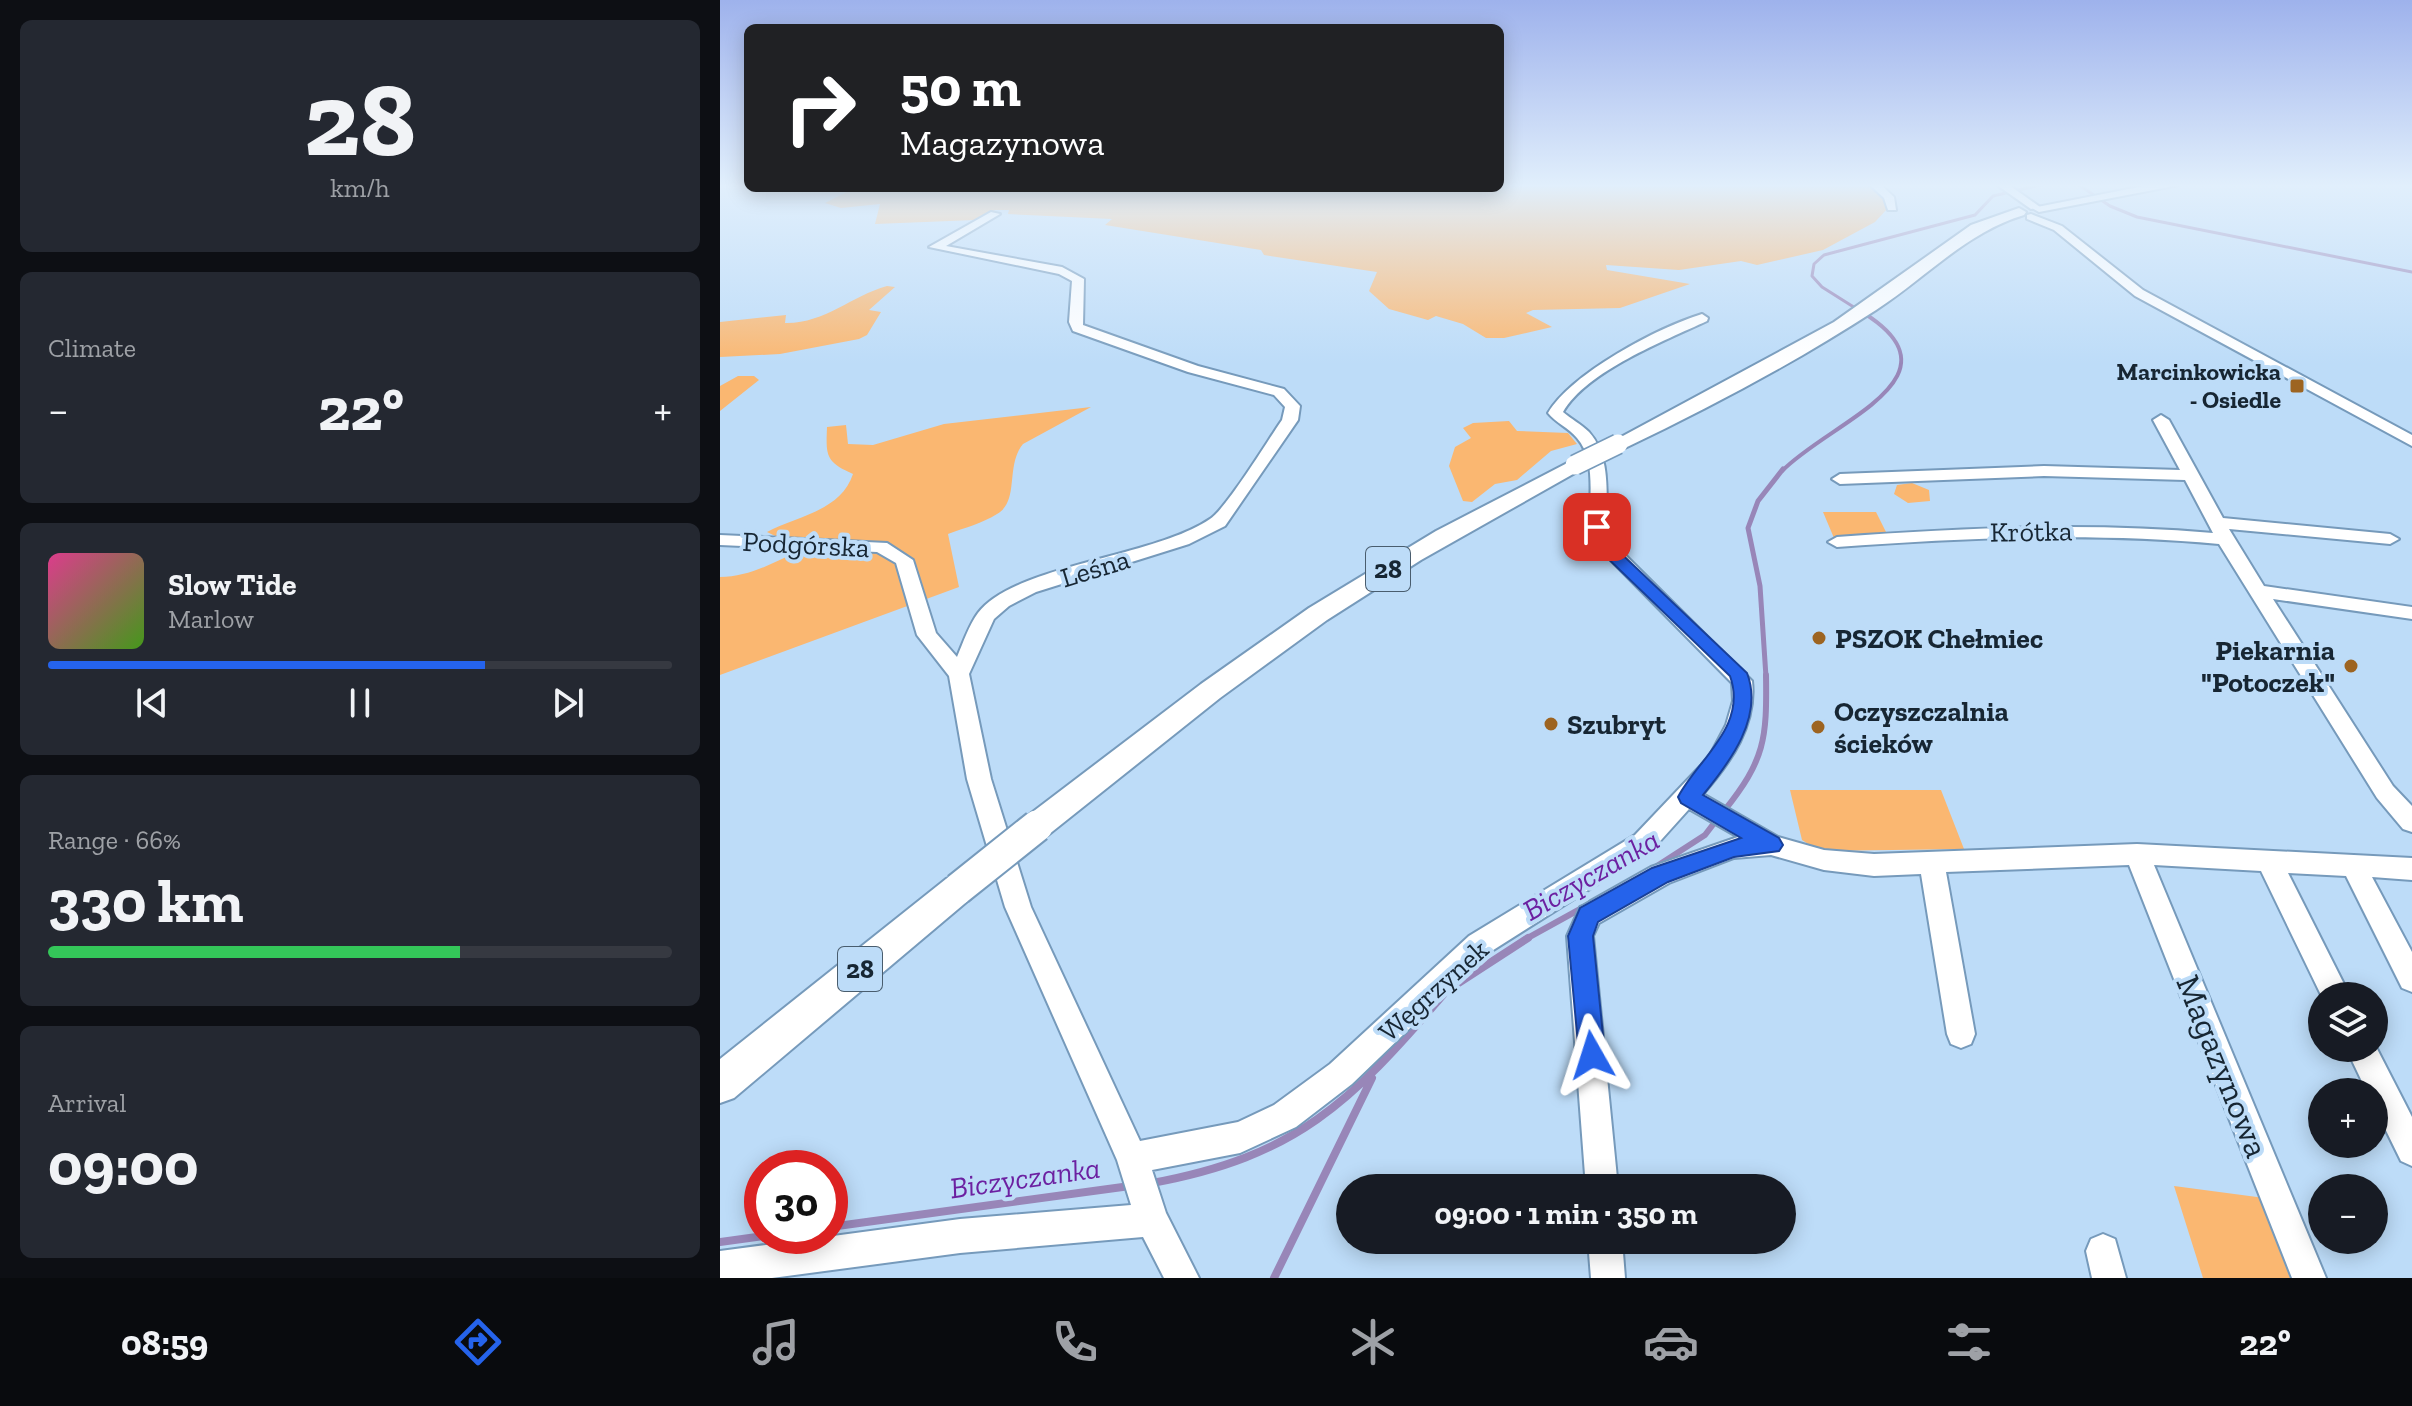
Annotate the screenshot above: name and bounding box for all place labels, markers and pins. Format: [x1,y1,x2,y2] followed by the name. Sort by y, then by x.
[2117,357,2281,414] place label: Marcinkowicka - Osiedle
[2288,377,2306,395] marker: Marcinkowicka - Osiedle
[1563,493,1631,561] pin
[1835,622,2043,655] place label: PSZOK Chełmiec
[1810,629,1828,647] marker: PSZOK Chełmiec
[2201,634,2335,699] place label: Piekarnia "Potoczek"
[2342,657,2360,675] marker: Piekarnia "Potoczek"
[1834,695,2009,760] place label: Oczyszczalnia ścieków
[1567,708,1667,741] place label: Szubryt
[1542,715,1560,733] marker: Szubryt
[1809,718,1827,736] marker: Oczyszczalnia ścieków

